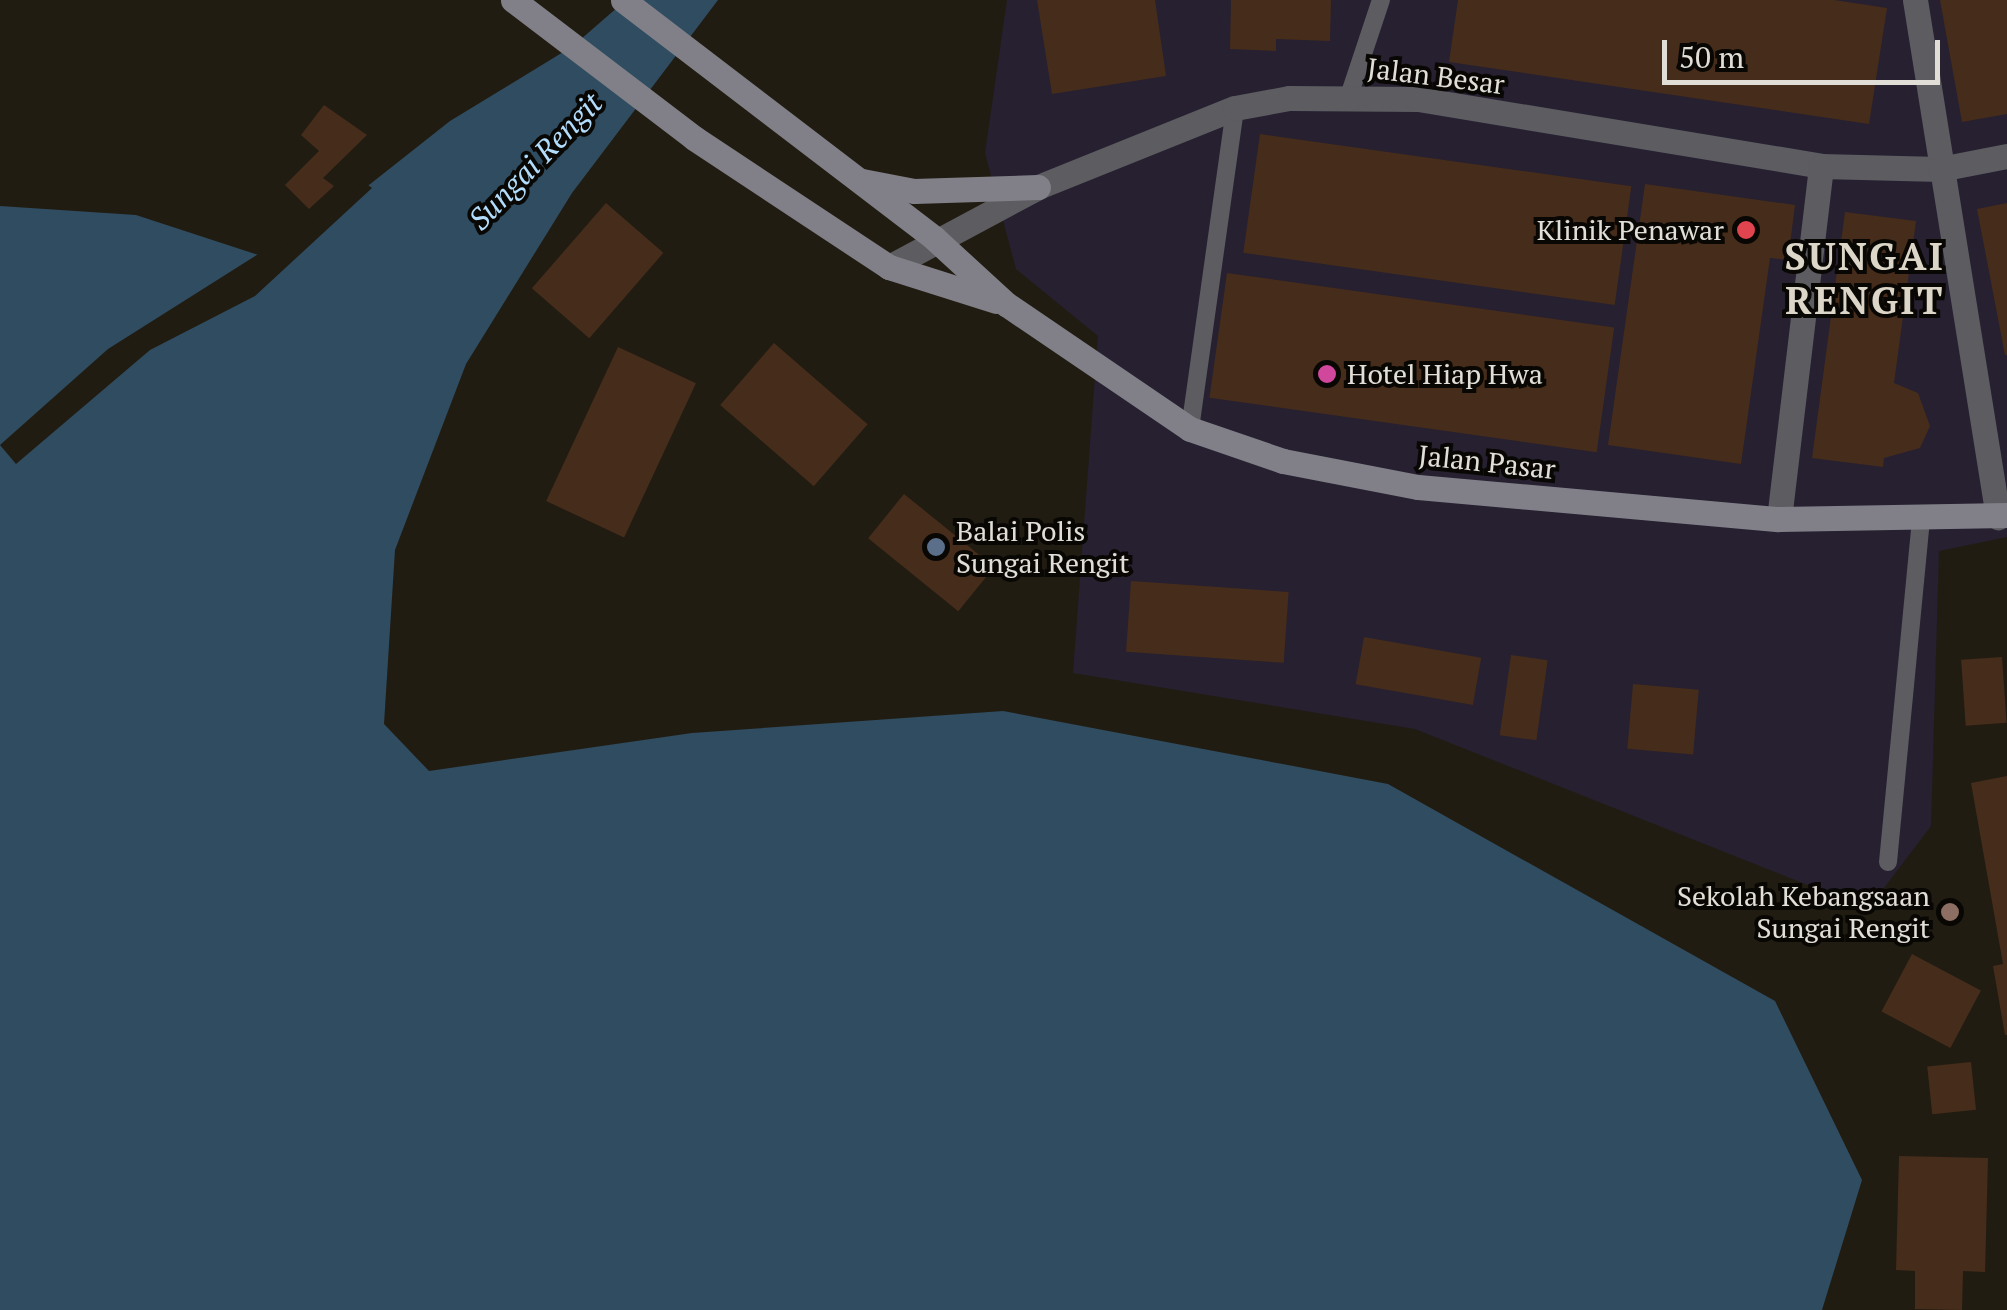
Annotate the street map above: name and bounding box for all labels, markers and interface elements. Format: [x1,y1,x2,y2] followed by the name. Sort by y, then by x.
[1667,20,1944,82] scale bar
[1679,37,1744,77] text: 50 m
[1365,51,1507,101] street label: Jalan Besar
[461,85,609,237] water label: Sungai Rengit
[1537,213,1724,247] place label: Klinik Penawar
[1733,217,1759,243] marker: Klinik Penawar
[1785,234,1945,323] district label: SUNGAI RENGIT
[1347,357,1543,391] place label: Hotel Hiap Hwa
[1316,363,1338,385] marker: Hotel Hiap Hwa
[1417,438,1557,486] street label: Jalan Pasar
[956,514,1129,580] place label: Balai Polis Sungai Rengit
[925,536,947,558] marker: Balai Polis Sungai Rengit
[1677,879,1930,945] place label: Sekolah Kebangsaan Sungai Rengit
[1939,901,1961,923] marker: Sekolah Kebangsaan Sungai Rengit

